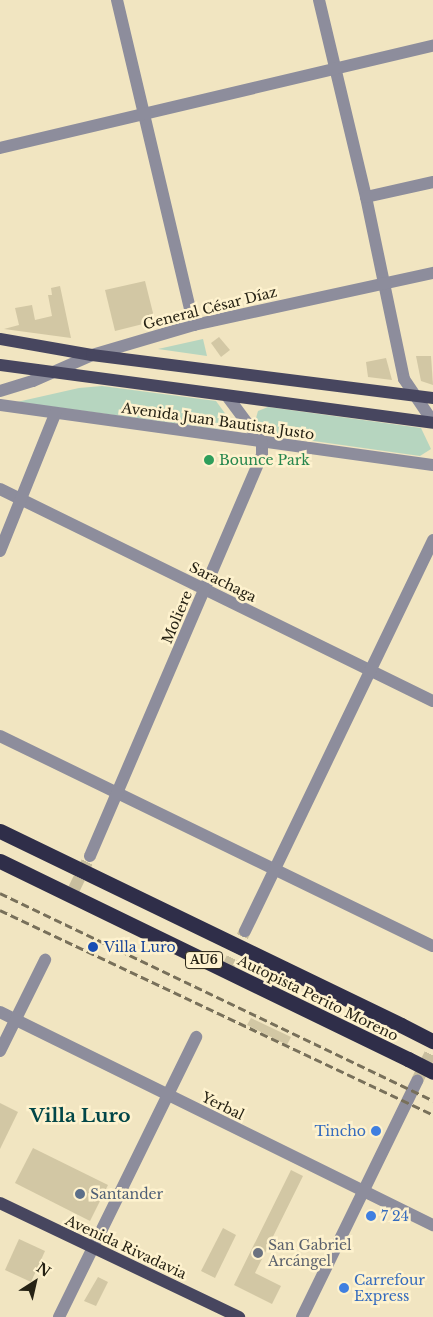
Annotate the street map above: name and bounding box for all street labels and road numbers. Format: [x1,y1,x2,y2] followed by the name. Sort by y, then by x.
[141,283,279,333] street label: General César Díaz
[120,399,316,443] street label: Avenida Juan Bautista Justo
[187,559,259,605] street label: Sarachaga
[158,588,196,646] street label: Moliere
[184,950,224,970] road number: AU6
[235,952,401,1044] street label: Autopista Perito Moreno
[199,1089,247,1123] street label: Yerbal
[63,1212,189,1282] street label: Avenida Rivadavia

